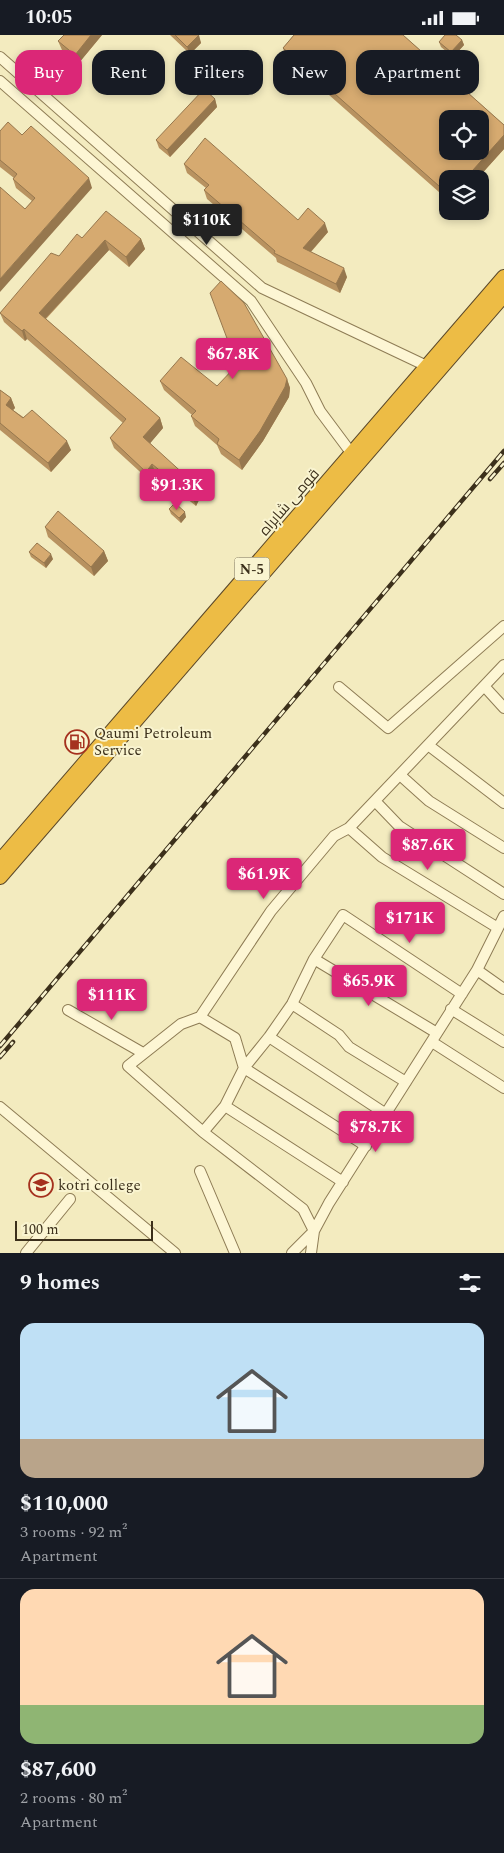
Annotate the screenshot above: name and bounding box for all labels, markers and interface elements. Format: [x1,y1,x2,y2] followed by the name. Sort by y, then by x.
[25,3,73,32] text: 10:05
[15,50,82,95] chip: Buy
[92,50,165,95] chip: Rent
[175,50,263,95] chip: Filters
[273,50,346,95] chip: New
[356,50,479,95] chip: Apartment
[439,110,489,220] map controls
[439,110,489,160] button: locate
[439,170,489,220] button: layers
[172,203,242,246] pin: $110K
[183,208,231,232] text: $110K
[192,337,274,380] pin: $67.8K
[207,342,259,366] text: $67.8K
[254,464,325,541] street label: قومی شاہراہ
[136,469,218,511] pin: $91.3K
[151,473,203,497] text: $91.3K
[234,557,270,581] road number: N-5
[94,722,212,762] place label: Qaumi Petroleum Service
[64,729,90,755] fuel station icon: Qaumi Petroleum Service
[387,829,469,871] pin: $87.6K
[402,833,454,857] text: $87.6K
[223,857,305,900] pin: $61.9K
[238,862,290,886] text: $61.9K
[375,901,445,944] pin: $171K
[386,906,434,930] text: $171K
[328,965,410,1007] pin: $65.9K
[343,969,395,993] text: $65.9K
[77,979,147,1021] pin: $111K
[88,983,136,1007] text: $111K
[335,1111,417,1153] pin: $78.7K
[350,1115,402,1139] text: $78.7K
[28,1172,54,1198] school or university icon: kotri college
[58,1174,141,1197] place label: kotri college
[15,1218,152,1241] scale bar
[22,1219,59,1240] text: 100 m
[20,1267,100,1299] text: 9 homes
[456,1269,484,1297] icon: filters
[207,1356,297,1446] icon: home
[20,1488,108,1520] text: $110,000
[20,1520,127,1544] text: 3 rooms · 92 m²
[20,1544,98,1568] text: Apartment
[207,1621,297,1711] icon: home
[20,1754,96,1786] text: $87,600
[20,1786,127,1810] text: 2 rooms · 80 m²
[20,1810,98,1834] text: Apartment

